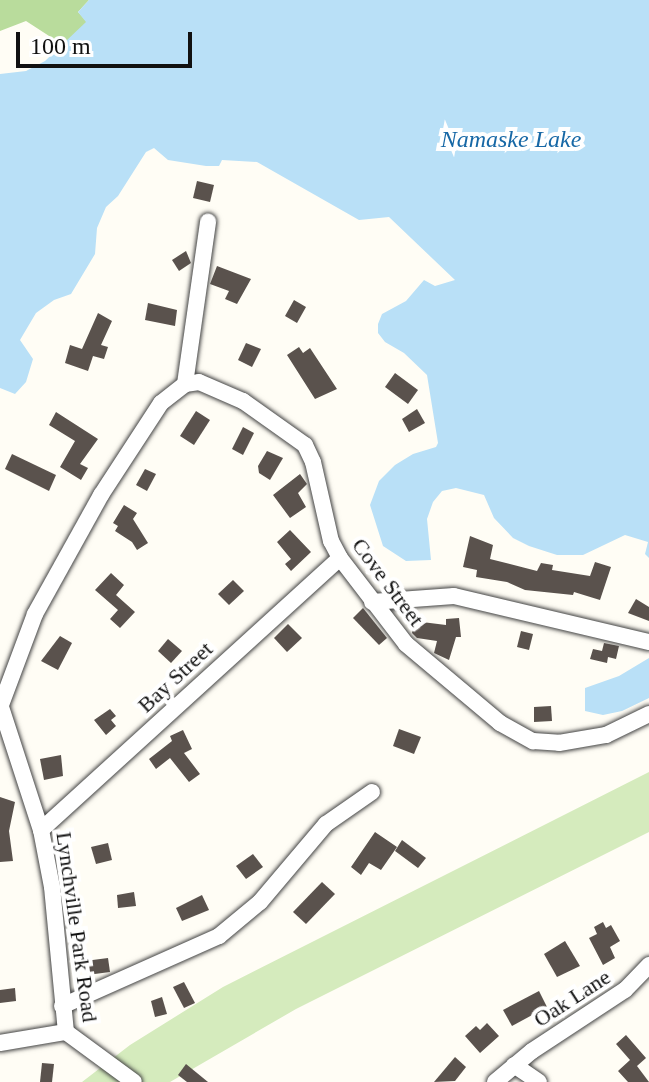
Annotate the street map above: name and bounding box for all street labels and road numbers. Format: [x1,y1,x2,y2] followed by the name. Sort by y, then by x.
[346,533,430,631] street label: Cove Street
[132,636,218,718] street label: Bay Street
[51,830,103,1024] street label: Lynchville Park Road
[529,963,615,1033] street label: Oak Lane

